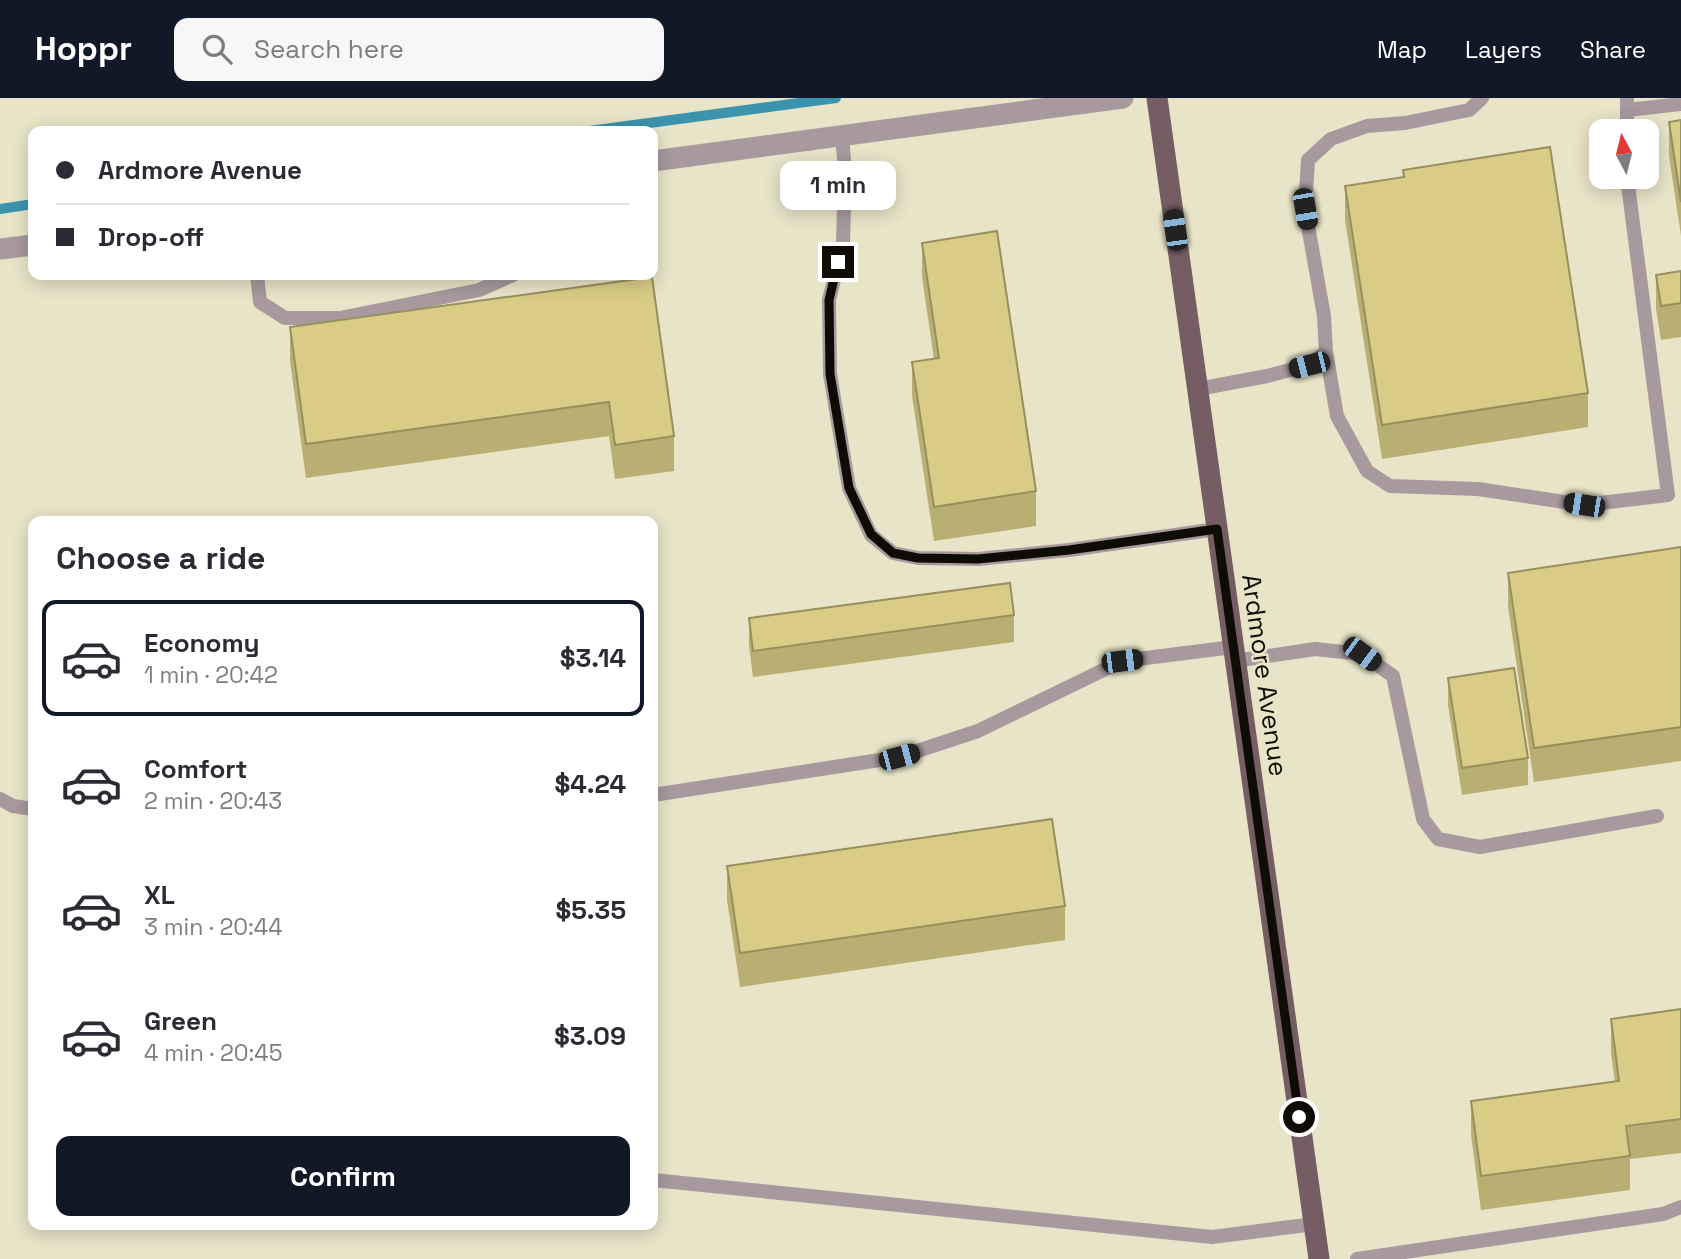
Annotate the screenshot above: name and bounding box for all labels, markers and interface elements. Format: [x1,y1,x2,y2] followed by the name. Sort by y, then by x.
[174,18,664,81] search box
[35,28,132,70] text: Hoppr
[198,30,236,68] icon: search
[254,32,404,66] text: Search here
[1377,34,1427,65] text: Map
[1465,34,1542,65] text: Layers
[1580,34,1646,65] text: Share
[1589,119,1659,189] north arrow
[1589,119,1659,189] map controls
[98,153,302,187] text: Ardmore Avenue
[780,160,896,209] callout: 1 min
[810,170,866,200] text: 1 min
[1292,186,1319,232] car
[1162,208,1189,252] car
[98,220,204,254] text: Drop-off
[822,246,854,278] route end
[1287,350,1332,380] car
[1562,491,1607,519] car
[56,538,266,578] text: Choose a ride
[1234,572,1296,778] street label: Ardmore Avenue
[144,626,260,660] text: Economy
[60,627,123,690] icon: car
[1339,633,1386,675] car
[560,641,626,675] text: $3.14
[1100,648,1145,674] car
[144,660,278,690] text: 1 min · 20:42
[876,741,923,773] car
[144,752,247,786] text: Comfort
[60,753,123,816] icon: car
[554,767,626,801] text: $4.24
[144,786,282,816] text: 2 min · 20:43
[144,878,175,912] text: XL
[60,879,123,942] icon: car
[555,893,626,927] text: $5.35
[144,912,283,942] text: 3 min · 20:44
[144,1004,217,1038] text: Green
[60,1005,123,1068] icon: car
[554,1019,626,1053] text: $3.09
[144,1038,283,1068] text: 4 min · 20:45
[1283,1101,1315,1133] route start
[56,1136,630,1216] button: Confirm

